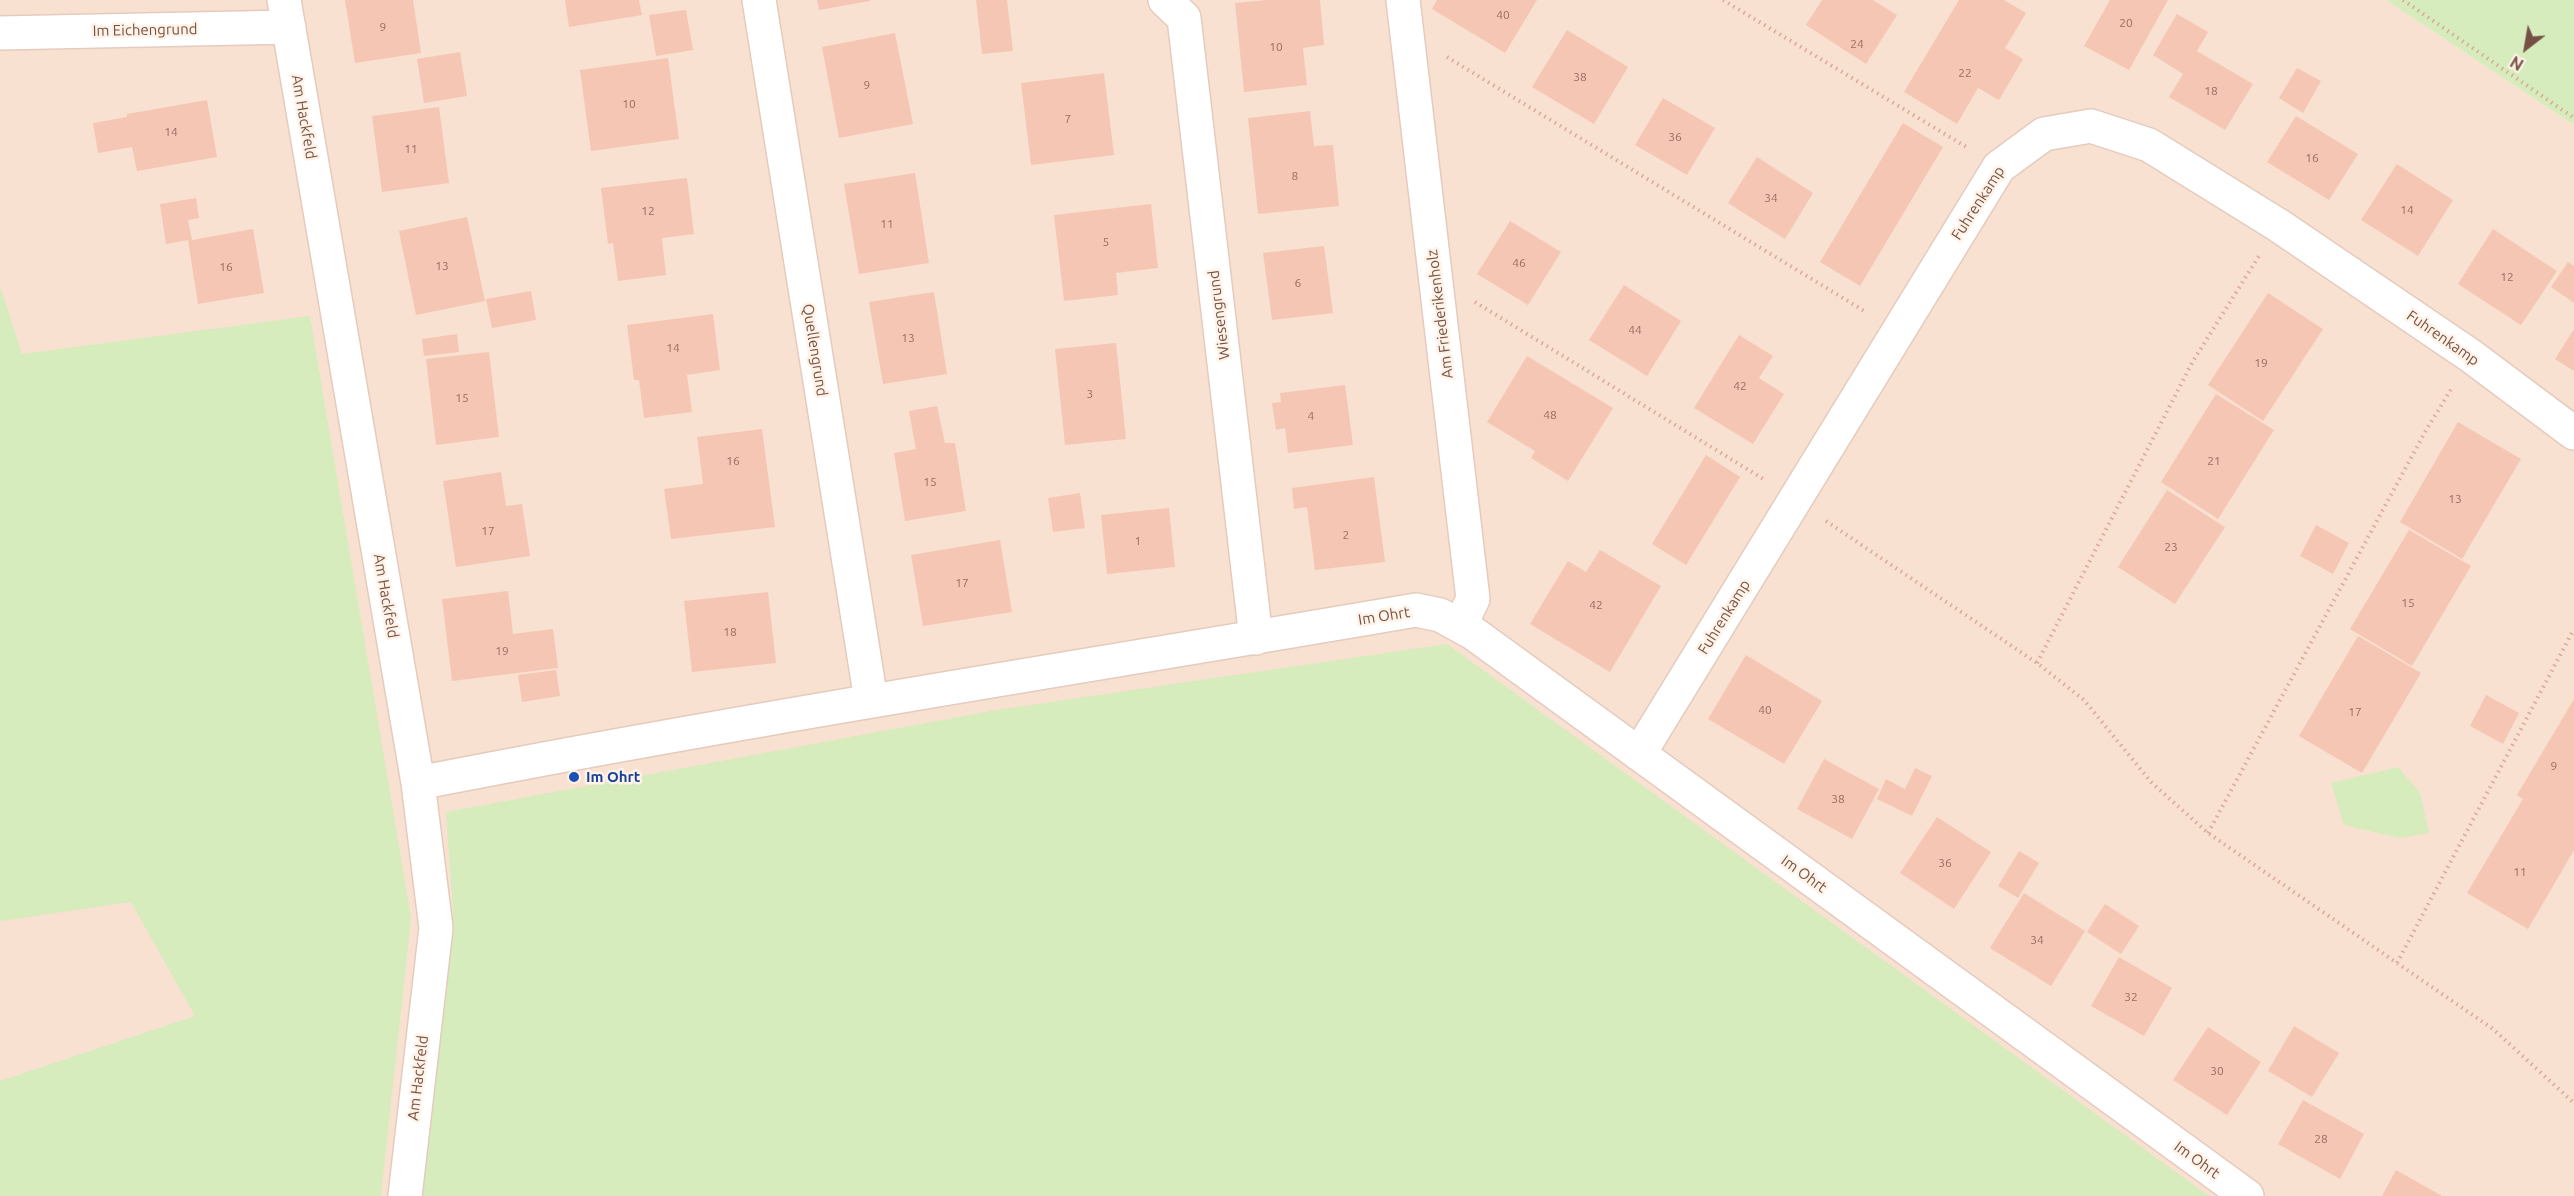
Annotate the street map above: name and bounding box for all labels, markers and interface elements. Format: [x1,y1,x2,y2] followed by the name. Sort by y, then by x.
[1496,8,1510,22] house number: 40
[2119,16,2133,30] house number: 20
[2496,18,2556,78] north arrow
[92,20,198,40] street label: Im Eichengrund
[380,20,386,34] house number: 9
[1850,37,1864,51] house number: 24
[1269,40,1283,54] house number: 10
[2507,53,2526,74] text: N
[1958,66,1972,80] house number: 22
[1573,70,1587,84] house number: 38
[288,73,320,161] street label: Am Hackfeld
[864,78,870,92] house number: 9
[2204,84,2218,98] house number: 18
[622,97,636,111] house number: 10
[1065,112,1071,126] house number: 7
[164,125,178,139] house number: 14
[1668,130,1682,144] house number: 36
[404,142,418,156] house number: 11
[2305,151,2319,165] house number: 16
[1947,163,2009,243] street label: Fuhrenkamp
[1292,169,1298,183] house number: 8
[1764,191,1778,205] house number: 34
[2400,203,2414,217] house number: 14
[641,204,655,218] house number: 12
[880,217,894,231] house number: 11
[1103,235,1109,249] house number: 5
[1423,248,1457,380] street label: Am Friederikenholz
[1512,256,1526,270] house number: 46
[435,259,449,273] house number: 13
[219,260,233,274] house number: 16
[1205,269,1233,361] street label: Wiesengrund
[2500,270,2514,284] house number: 12
[1295,276,1301,290] house number: 6
[799,302,831,398] street label: Quellengrund
[2403,306,2483,370] street label: Fuhrenkamp
[1628,323,1642,337] house number: 44
[901,331,915,345] house number: 13
[666,341,680,355] house number: 14
[2254,356,2268,370] house number: 19
[1733,379,1747,393] house number: 42
[1087,387,1093,401] house number: 3
[455,391,469,405] house number: 15
[1543,408,1557,422] house number: 48
[1308,409,1314,423] house number: 4
[726,454,740,468] house number: 16
[2207,454,2221,468] house number: 21
[923,475,937,489] house number: 15
[2448,492,2462,506] house number: 13
[481,524,495,538] house number: 17
[1343,528,1349,542] house number: 2
[1135,534,1141,548] house number: 1
[2164,540,2178,554] house number: 23
[370,552,402,640] street label: Am Hackfeld
[955,576,969,590] house number: 17
[1694,576,1754,658] street label: Fuhrenkamp
[2401,596,2415,610] house number: 15
[1589,598,1603,612] house number: 42
[1357,603,1411,629] street label: Im Ohrt
[723,625,737,639] house number: 18
[495,644,509,658] house number: 19
[1758,703,1772,717] house number: 40
[2348,705,2362,719] house number: 17
[2551,759,2557,773] house number: 9
[586,768,640,786] place label: Im Ohrt
[567,770,581,784] marker: Im Ohrt
[1831,792,1845,806] house number: 38
[1778,851,1830,897] street label: Im Ohrt
[1938,856,1952,870] house number: 36
[2513,865,2527,879] house number: 11
[2030,933,2044,947] house number: 34
[2124,990,2138,1004] house number: 32
[404,1034,432,1122] street label: Am Hackfeld
[2210,1064,2224,1078] house number: 30
[2314,1132,2328,1146] house number: 28
[2171,1137,2223,1183] street label: Im Ohrt

